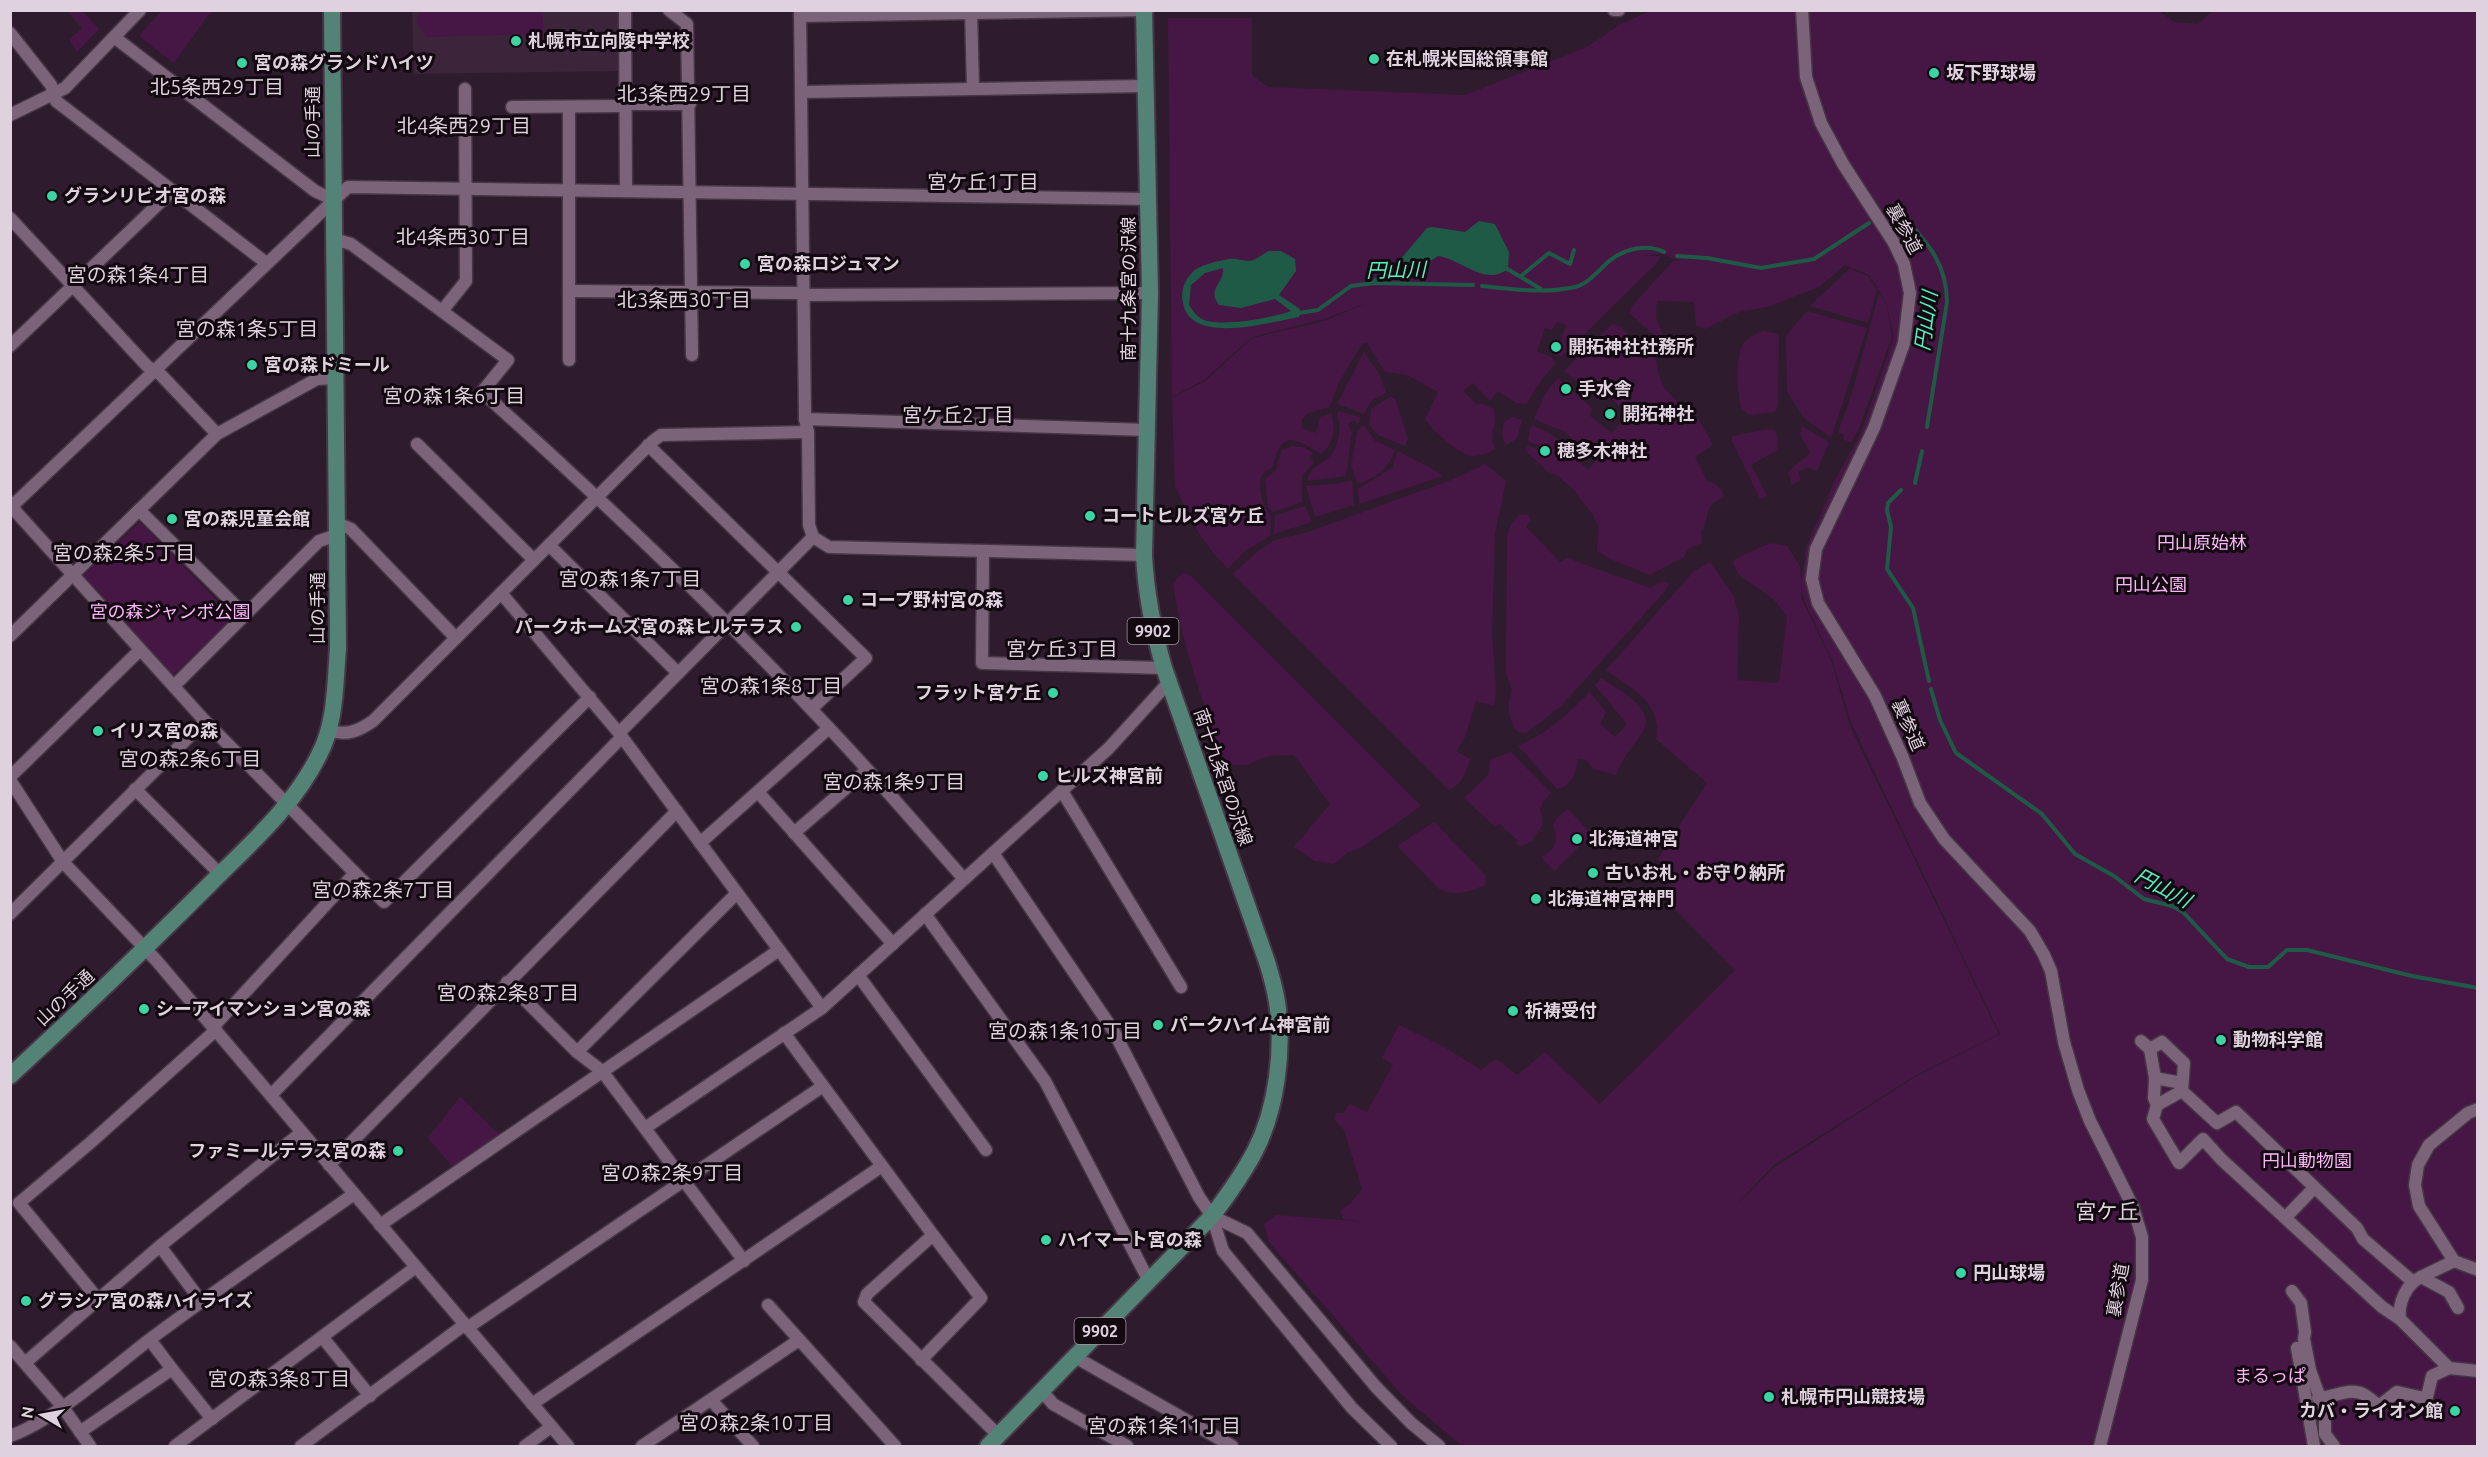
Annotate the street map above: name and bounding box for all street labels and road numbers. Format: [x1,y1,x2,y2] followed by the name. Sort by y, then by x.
[302,86,322,158] street label: 山の手通
[1883,200,1927,257] street label: 裏参道
[1118,217,1138,361] street label: 南十九条宮の沢線
[307,572,327,644] street label: 山の手通
[1128,618,1178,644] road number: 9902
[1889,696,1929,753] street label: 裏参道
[1191,705,1257,848] street label: 南十九条宮の沢線
[31,965,97,1029] street label: 山の手通
[2102,1262,2132,1318] street label: 裏参道
[1074,1318,1126,1344] road number: 9902

